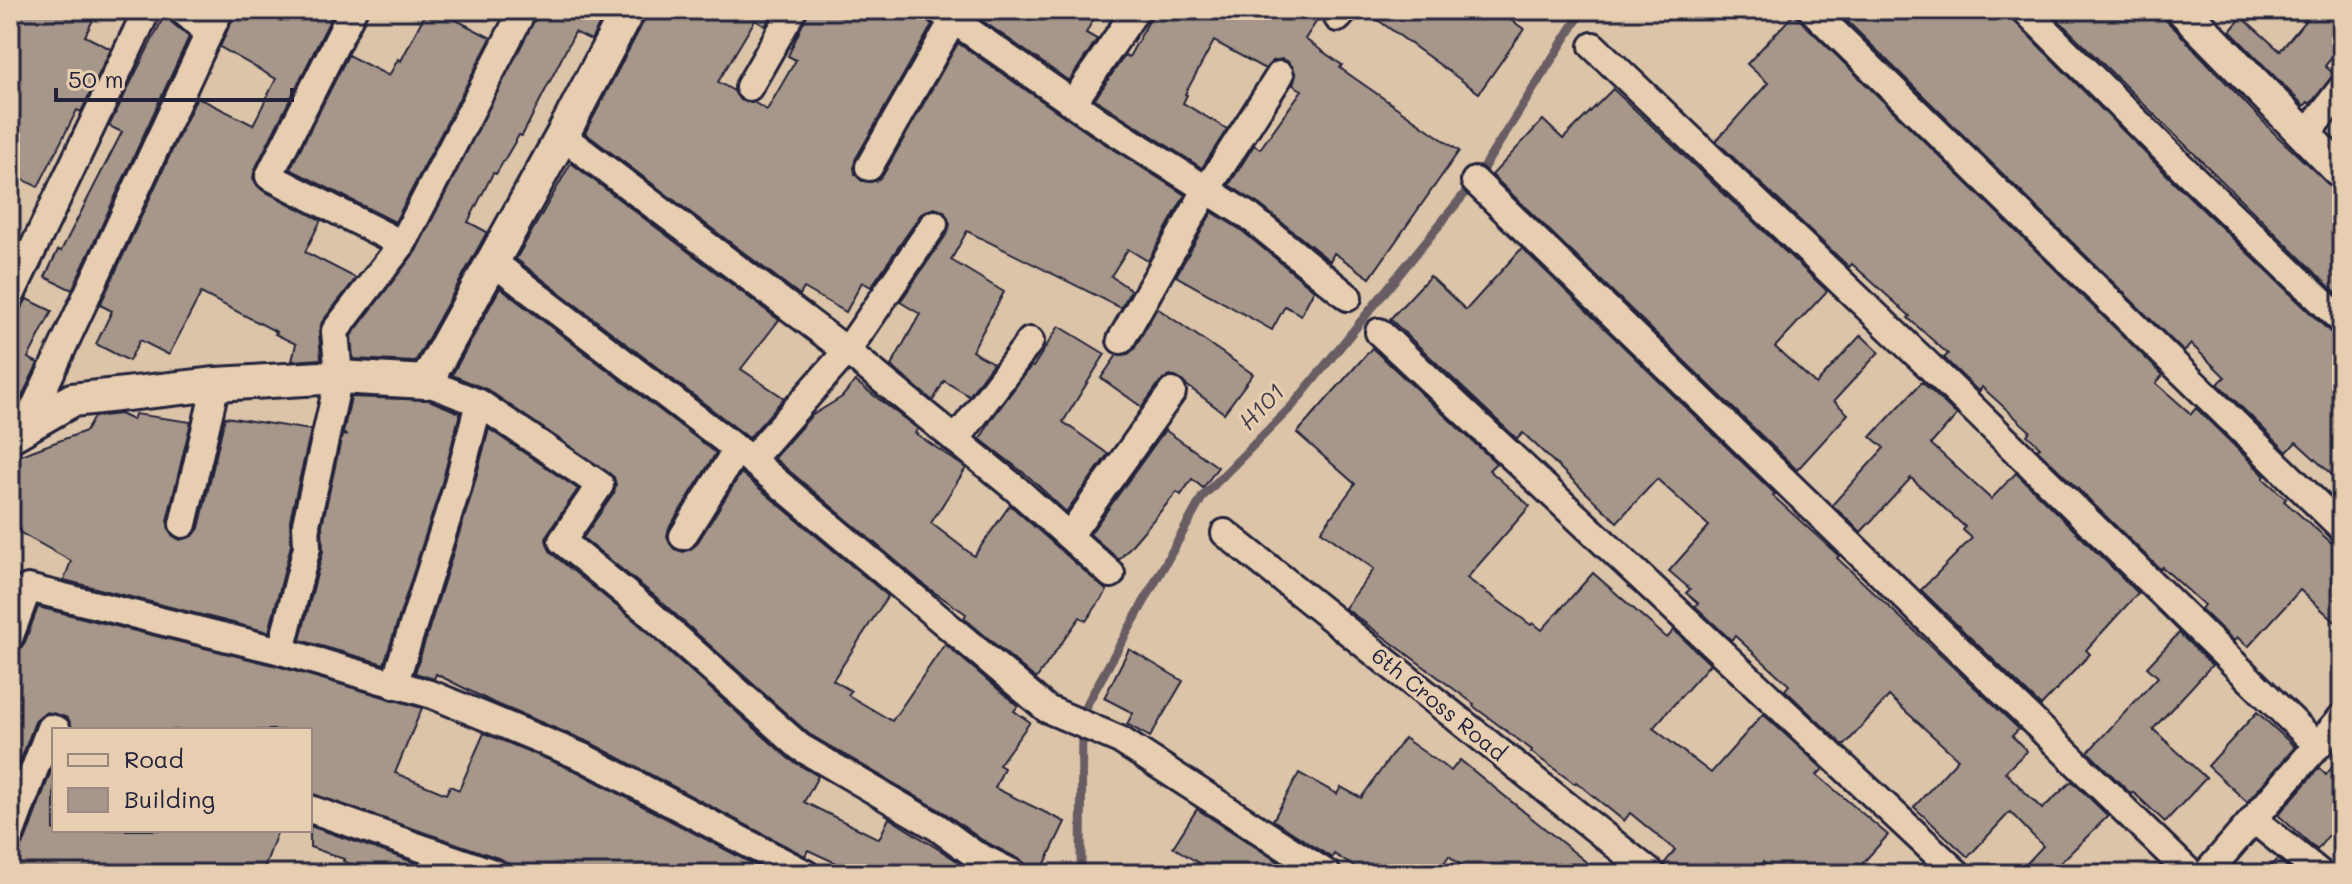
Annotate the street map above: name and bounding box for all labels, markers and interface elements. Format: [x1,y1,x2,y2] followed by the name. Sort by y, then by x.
[56,52,292,102] scale bar
[68,63,124,94] text: 50 m
[1231,376,1291,436] water label: H101
[1366,640,1513,767] street label: 6th Cross Road
[52,728,312,832] legend
[124,743,184,774] text: Road
[124,783,215,814] text: Building

